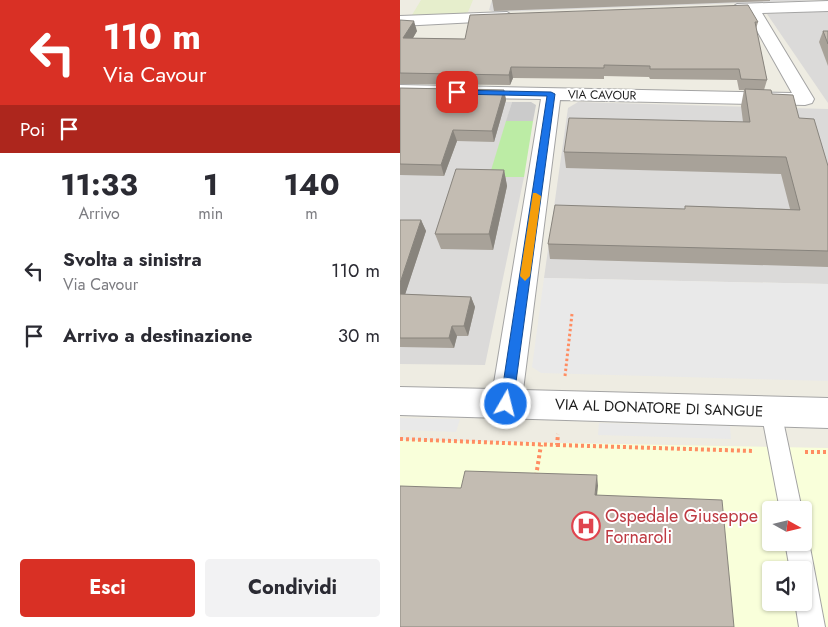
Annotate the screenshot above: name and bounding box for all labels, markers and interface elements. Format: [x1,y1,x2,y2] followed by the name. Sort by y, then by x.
[103,12,201,62] text: 110 m
[20,20,85,85] icon: left
[103,58,206,90] text: Via Cavour
[436,71,478,113] pin
[443,78,471,106] icon: arrive
[568,85,637,105] street label: VIA CAVOUR
[55,115,83,143] icon: arrive
[20,116,45,143] text: Poi
[60,163,138,206] text: 11:33
[203,163,218,206] text: 1
[284,163,340,206] text: 140
[78,202,120,225] text: Arrivo
[198,202,223,225] text: min
[305,202,318,225] text: m
[63,246,202,273] text: Svolta a sinistra
[20,257,48,285] icon: left
[331,257,380,284] text: 110 m
[63,273,138,296] text: Via Cavour
[20,322,48,350] icon: arrive
[63,322,252,349] text: Arrivo a destinazione
[338,322,380,349] text: 30 m
[479,377,531,429] position arrow
[555,393,763,423] street label: VIA AL DONATORE DI SANGUE
[762,501,812,551] north arrow
[762,501,812,611] map controls
[605,503,758,550] place label: Ospedale Giuseppe Fornaroli
[571,511,601,541] hospital icon: Ospedale Giuseppe Fornaroli
[20,559,195,617] button: Esci
[205,559,380,617] button: Condividi
[762,561,812,611] button: sound

